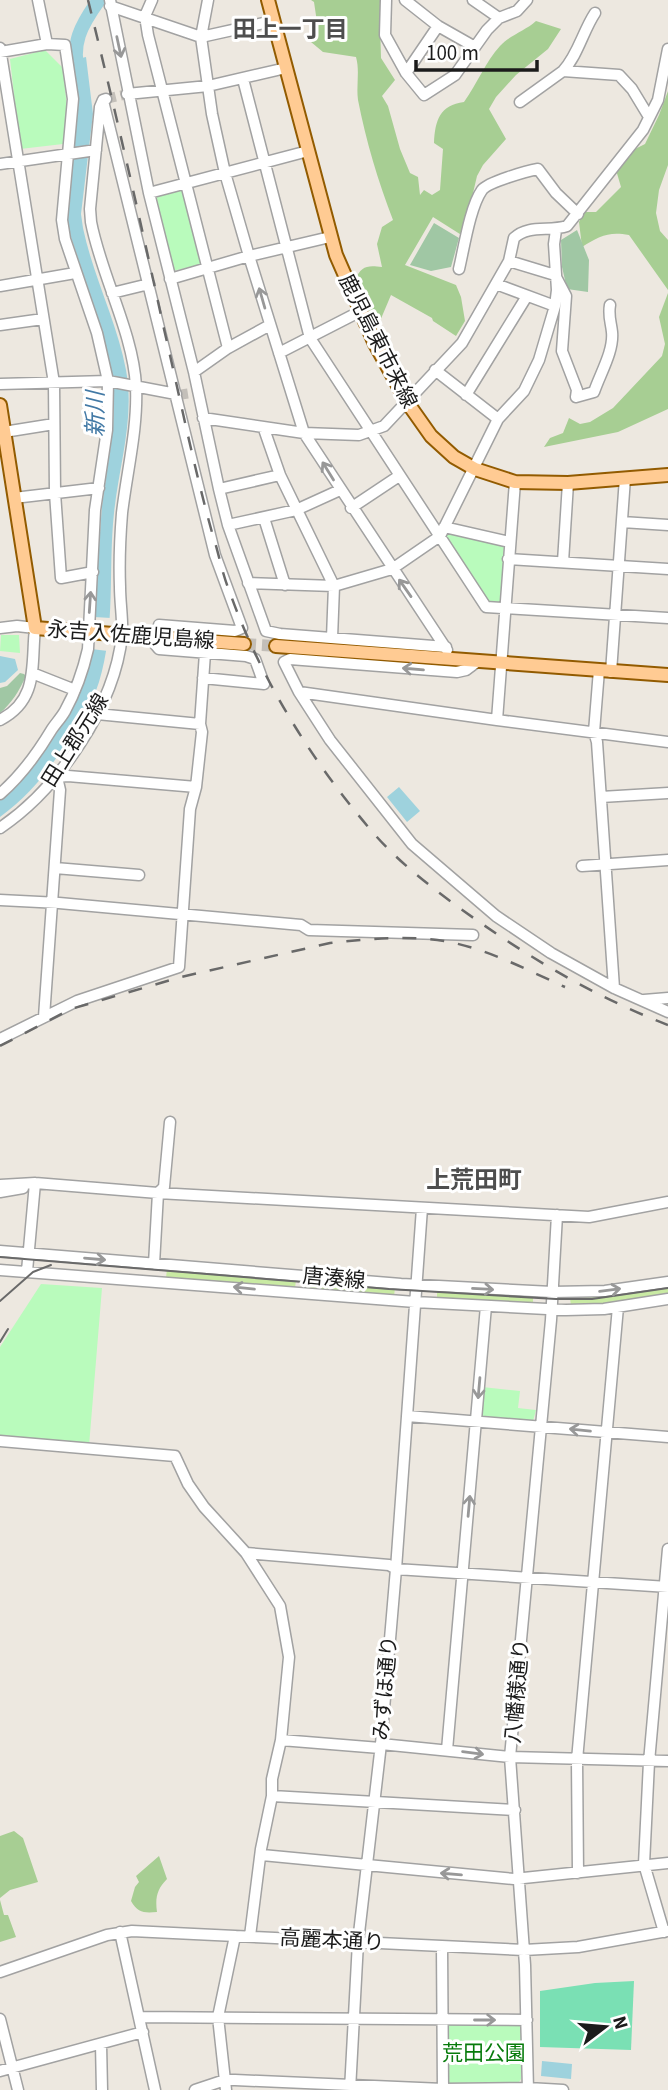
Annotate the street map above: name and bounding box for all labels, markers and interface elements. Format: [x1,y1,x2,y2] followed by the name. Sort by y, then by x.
[233,13,348,46] district label: 田上一丁目
[416,28,537,72] scale bar
[113,35,127,58] one-way arrow
[426,38,479,68] text: 100 m
[331,269,425,413] street label: 鹿児島東市来線
[254,287,267,309] one-way arrow
[79,388,112,437] water label: 新川
[320,462,335,481] one-way arrow
[398,579,412,598] one-way arrow
[84,591,97,614] one-way arrow
[46,614,216,656] street label: 永吉入佐鹿児島線
[402,662,425,675] one-way arrow
[34,688,116,792] street label: 田上郡元線
[426,1163,522,1198] district label: 上荒田町
[83,1253,106,1266] one-way arrow
[301,1260,367,1296] street label: 唐湊線
[233,1281,256,1294] one-way arrow
[472,1282,495,1295] one-way arrow
[599,1283,621,1296] one-way arrow
[472,1376,485,1398] one-way arrow
[569,1423,592,1436] one-way arrow
[463,1495,476,1518] one-way arrow
[365,1634,405,1742] street label: みずほ通り
[497,1637,537,1745] street label: 八幡様通り
[461,1747,484,1760] one-way arrow
[441,1867,463,1880] one-way arrow
[279,1922,385,1958] street label: 高麗本通り
[570,1992,640,2062] north arrow
[473,2013,496,2026] one-way arrow
[605,2013,635,2033] text: N
[442,2038,526,2068] park label: 荒田公園

